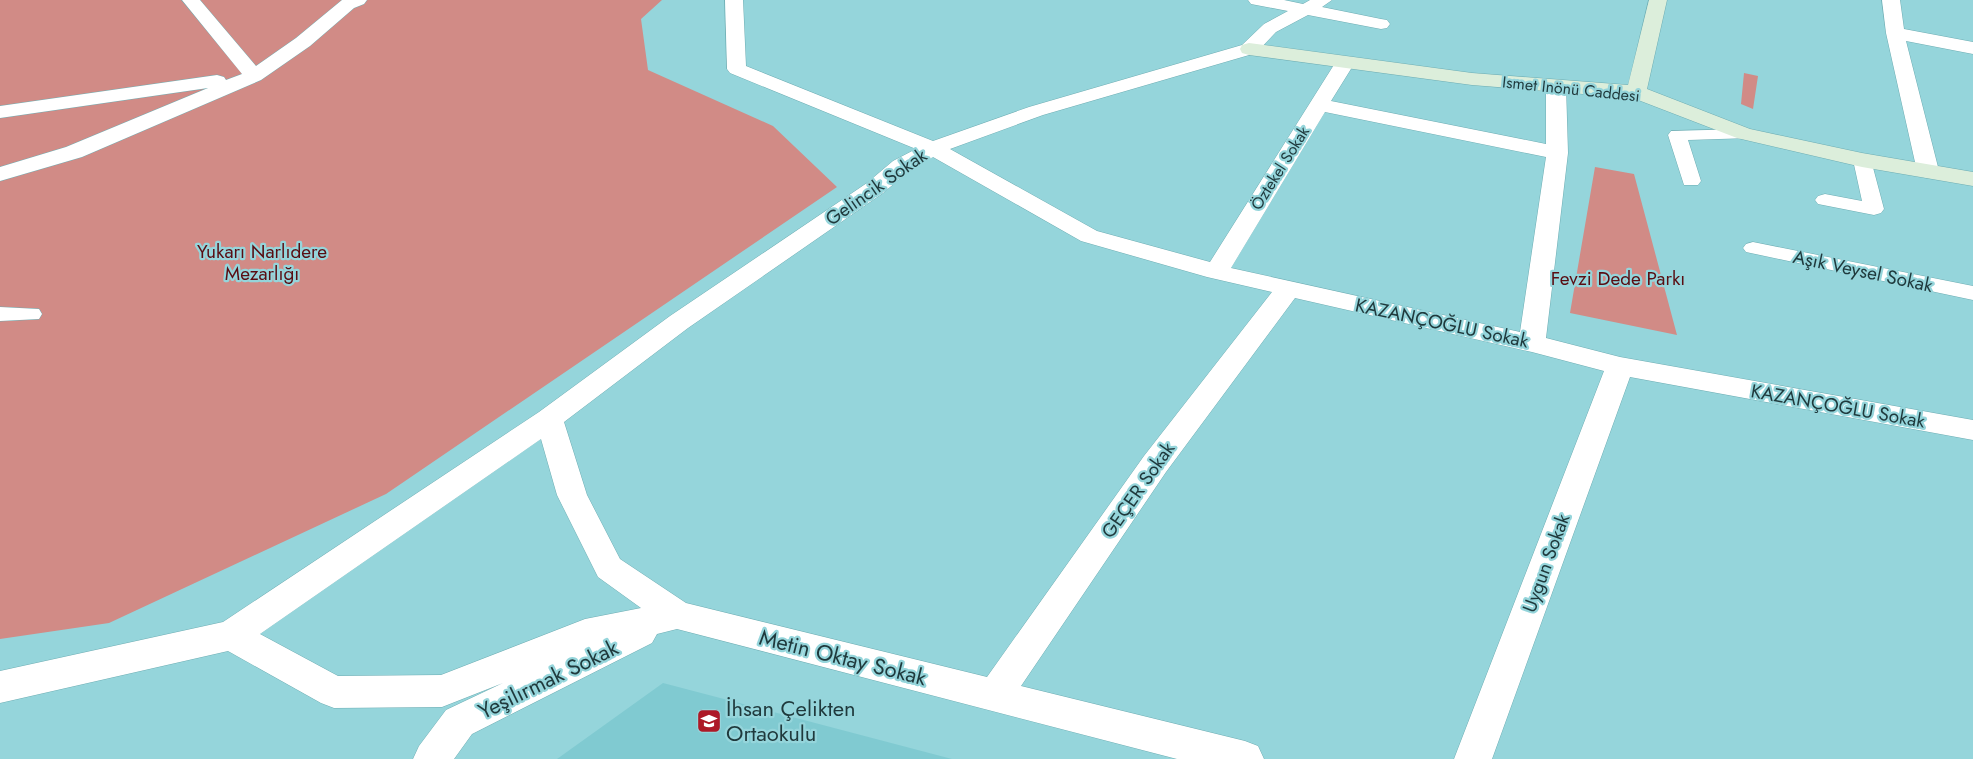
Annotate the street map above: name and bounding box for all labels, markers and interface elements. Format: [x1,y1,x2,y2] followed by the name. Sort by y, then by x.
[1501,70,1641,108] street label: Ismet Inönü Caddesi
[1245,121,1315,214] street label: Öztekel Sokak
[820,142,933,232] street label: Gelincik Sokak
[197,238,327,287] park label: Yukarı Narlıdere Mezarlığı
[1791,243,1936,299] street label: Aşık Veysel Sokak
[1551,265,1685,292] park label: Fevzi Dede Parkı
[1353,291,1532,355] street label: KAZANÇOĞLU Sokak
[1749,377,1928,435] street label: KAZANÇOĞLU Sokak
[1095,436,1181,543] street label: GEÇER Sokak
[1516,509,1577,616] street label: Uygun Sokak
[756,621,930,693] street label: Metin Oktay Sokak
[472,631,624,727] street label: Yeşilırmak Sokak
[726,692,856,749] place label: İhsan Çelikten Ortaokulu
[696,708,722,734] school or university icon: İhsan Çelikten Ortaokulu

